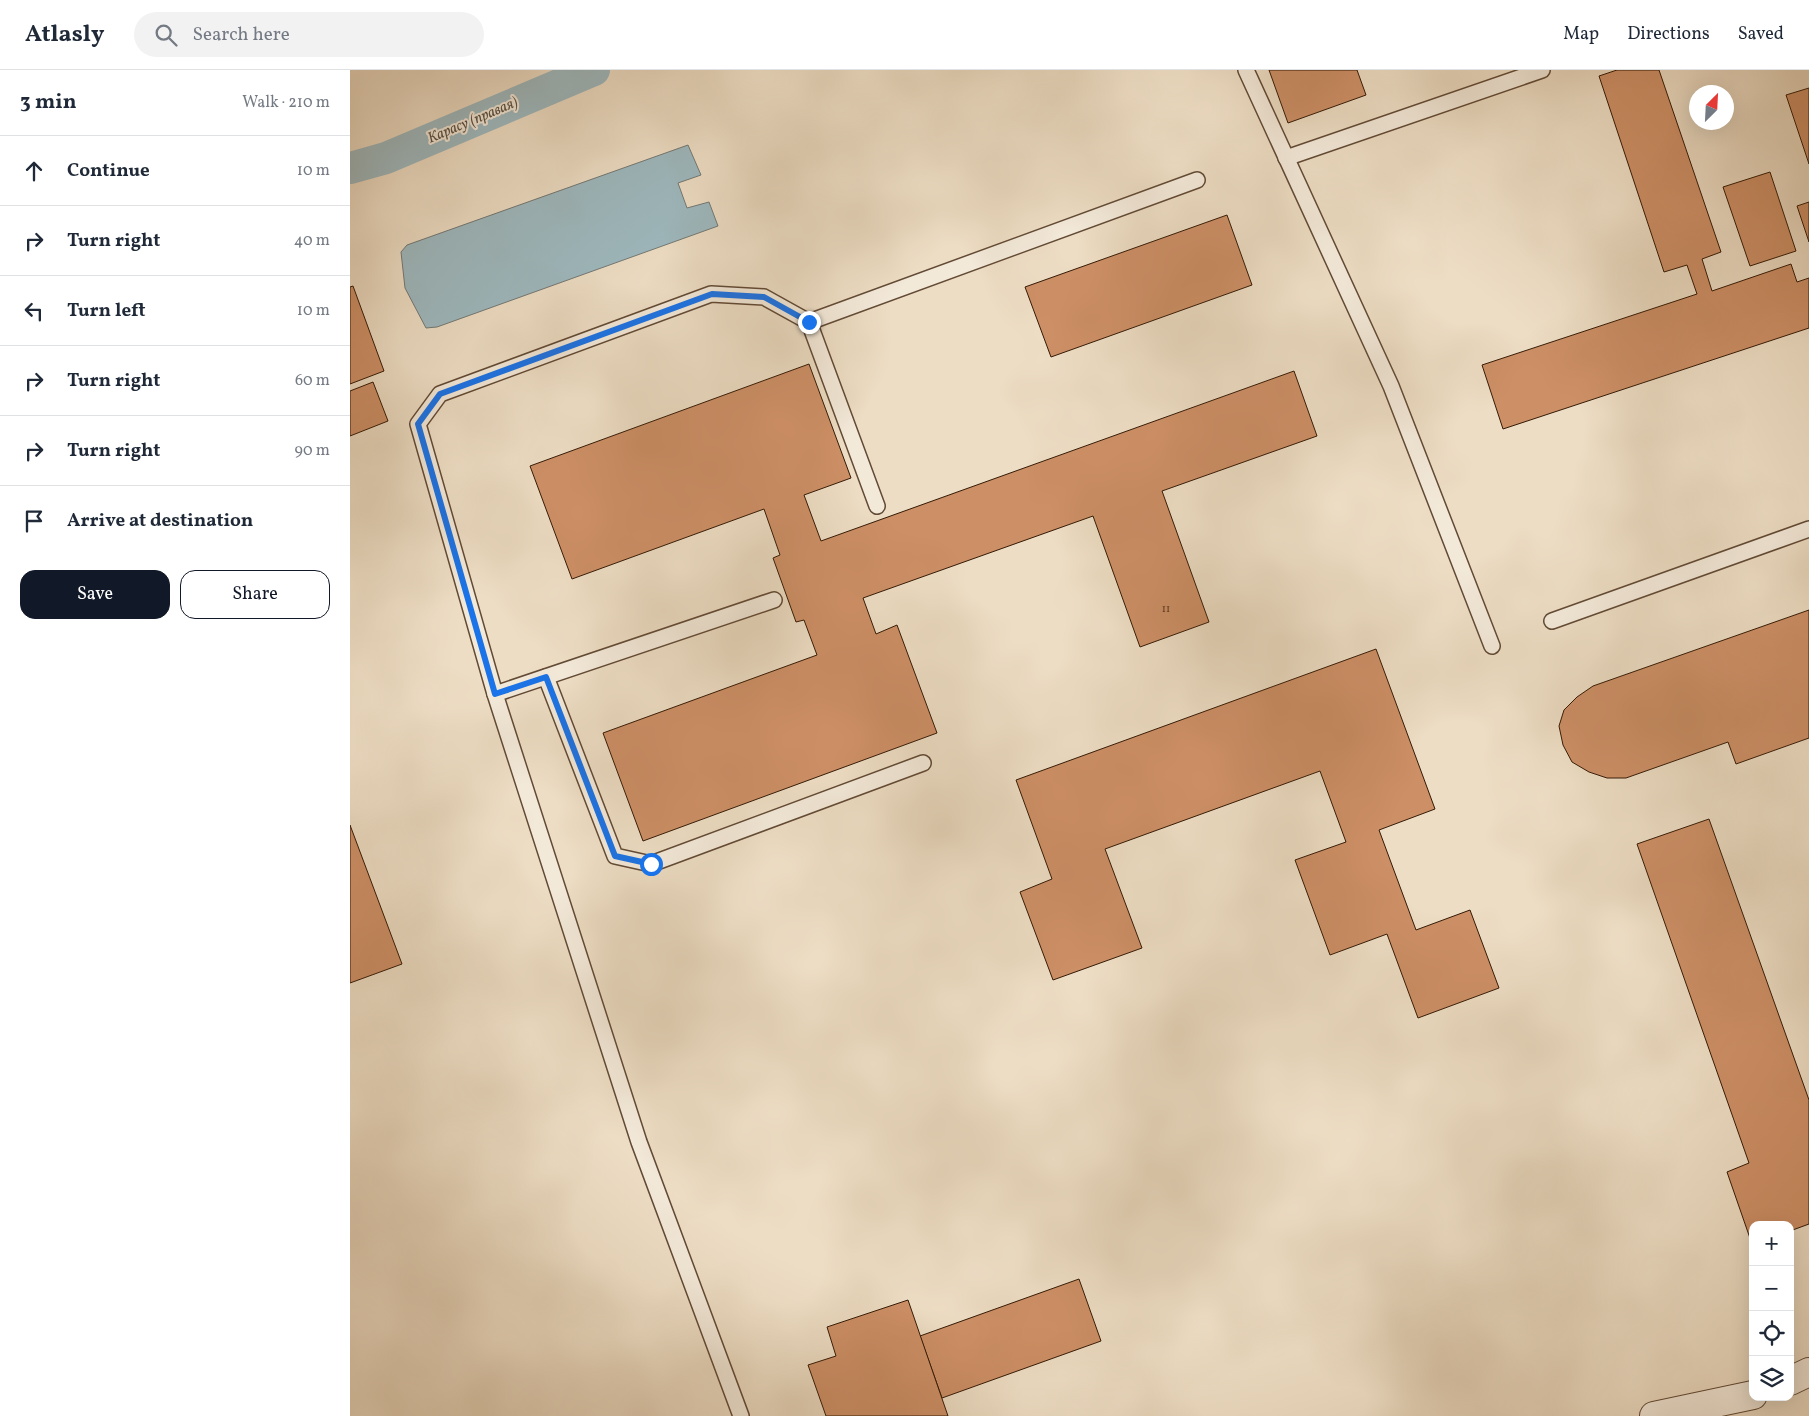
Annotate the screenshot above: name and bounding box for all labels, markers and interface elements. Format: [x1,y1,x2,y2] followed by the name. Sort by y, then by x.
[134,12,484,57] search box
[25,18,104,52] text: Atlasly
[152,21,180,49] icon: search
[192,22,290,48] text: Search here
[1563,22,1599,47] text: Map
[1627,22,1710,47] text: Directions
[1738,22,1784,47] text: Saved
[1689,85,1734,130] north arrow
[20,88,76,117] text: 3 min
[242,92,330,114] text: Walk · 210 m
[425,92,521,150] water label: Карасу (правая)
[20,157,48,185] icon: ahead
[67,158,150,184] text: Continue
[297,160,330,182] text: 10 m
[20,227,48,255] icon: right
[67,228,160,254] text: Turn right
[294,230,330,252] text: 40 m
[20,297,48,325] icon: left
[67,298,146,324] text: Turn left
[297,300,330,322] text: 10 m
[798,311,821,334] route end
[20,367,48,395] icon: right
[67,368,160,394] text: Turn right
[295,370,330,392] text: 60 m
[20,437,48,465] icon: right
[67,438,160,464] text: Turn right
[294,440,330,462] text: 90 m
[20,507,48,535] icon: arrive
[67,508,253,534] text: Arrive at destination
[20,570,170,619] button: Save
[180,570,330,619] button: Share
[1162,602,1170,617] house number: 11
[640,853,663,876] route start
[1749,1221,1794,1401] map controls
[1749,1221,1794,1266] button: +
[1749,1266,1794,1311] button: −
[1749,1311,1794,1356] button: locate
[1749,1356,1794,1401] button: layers

